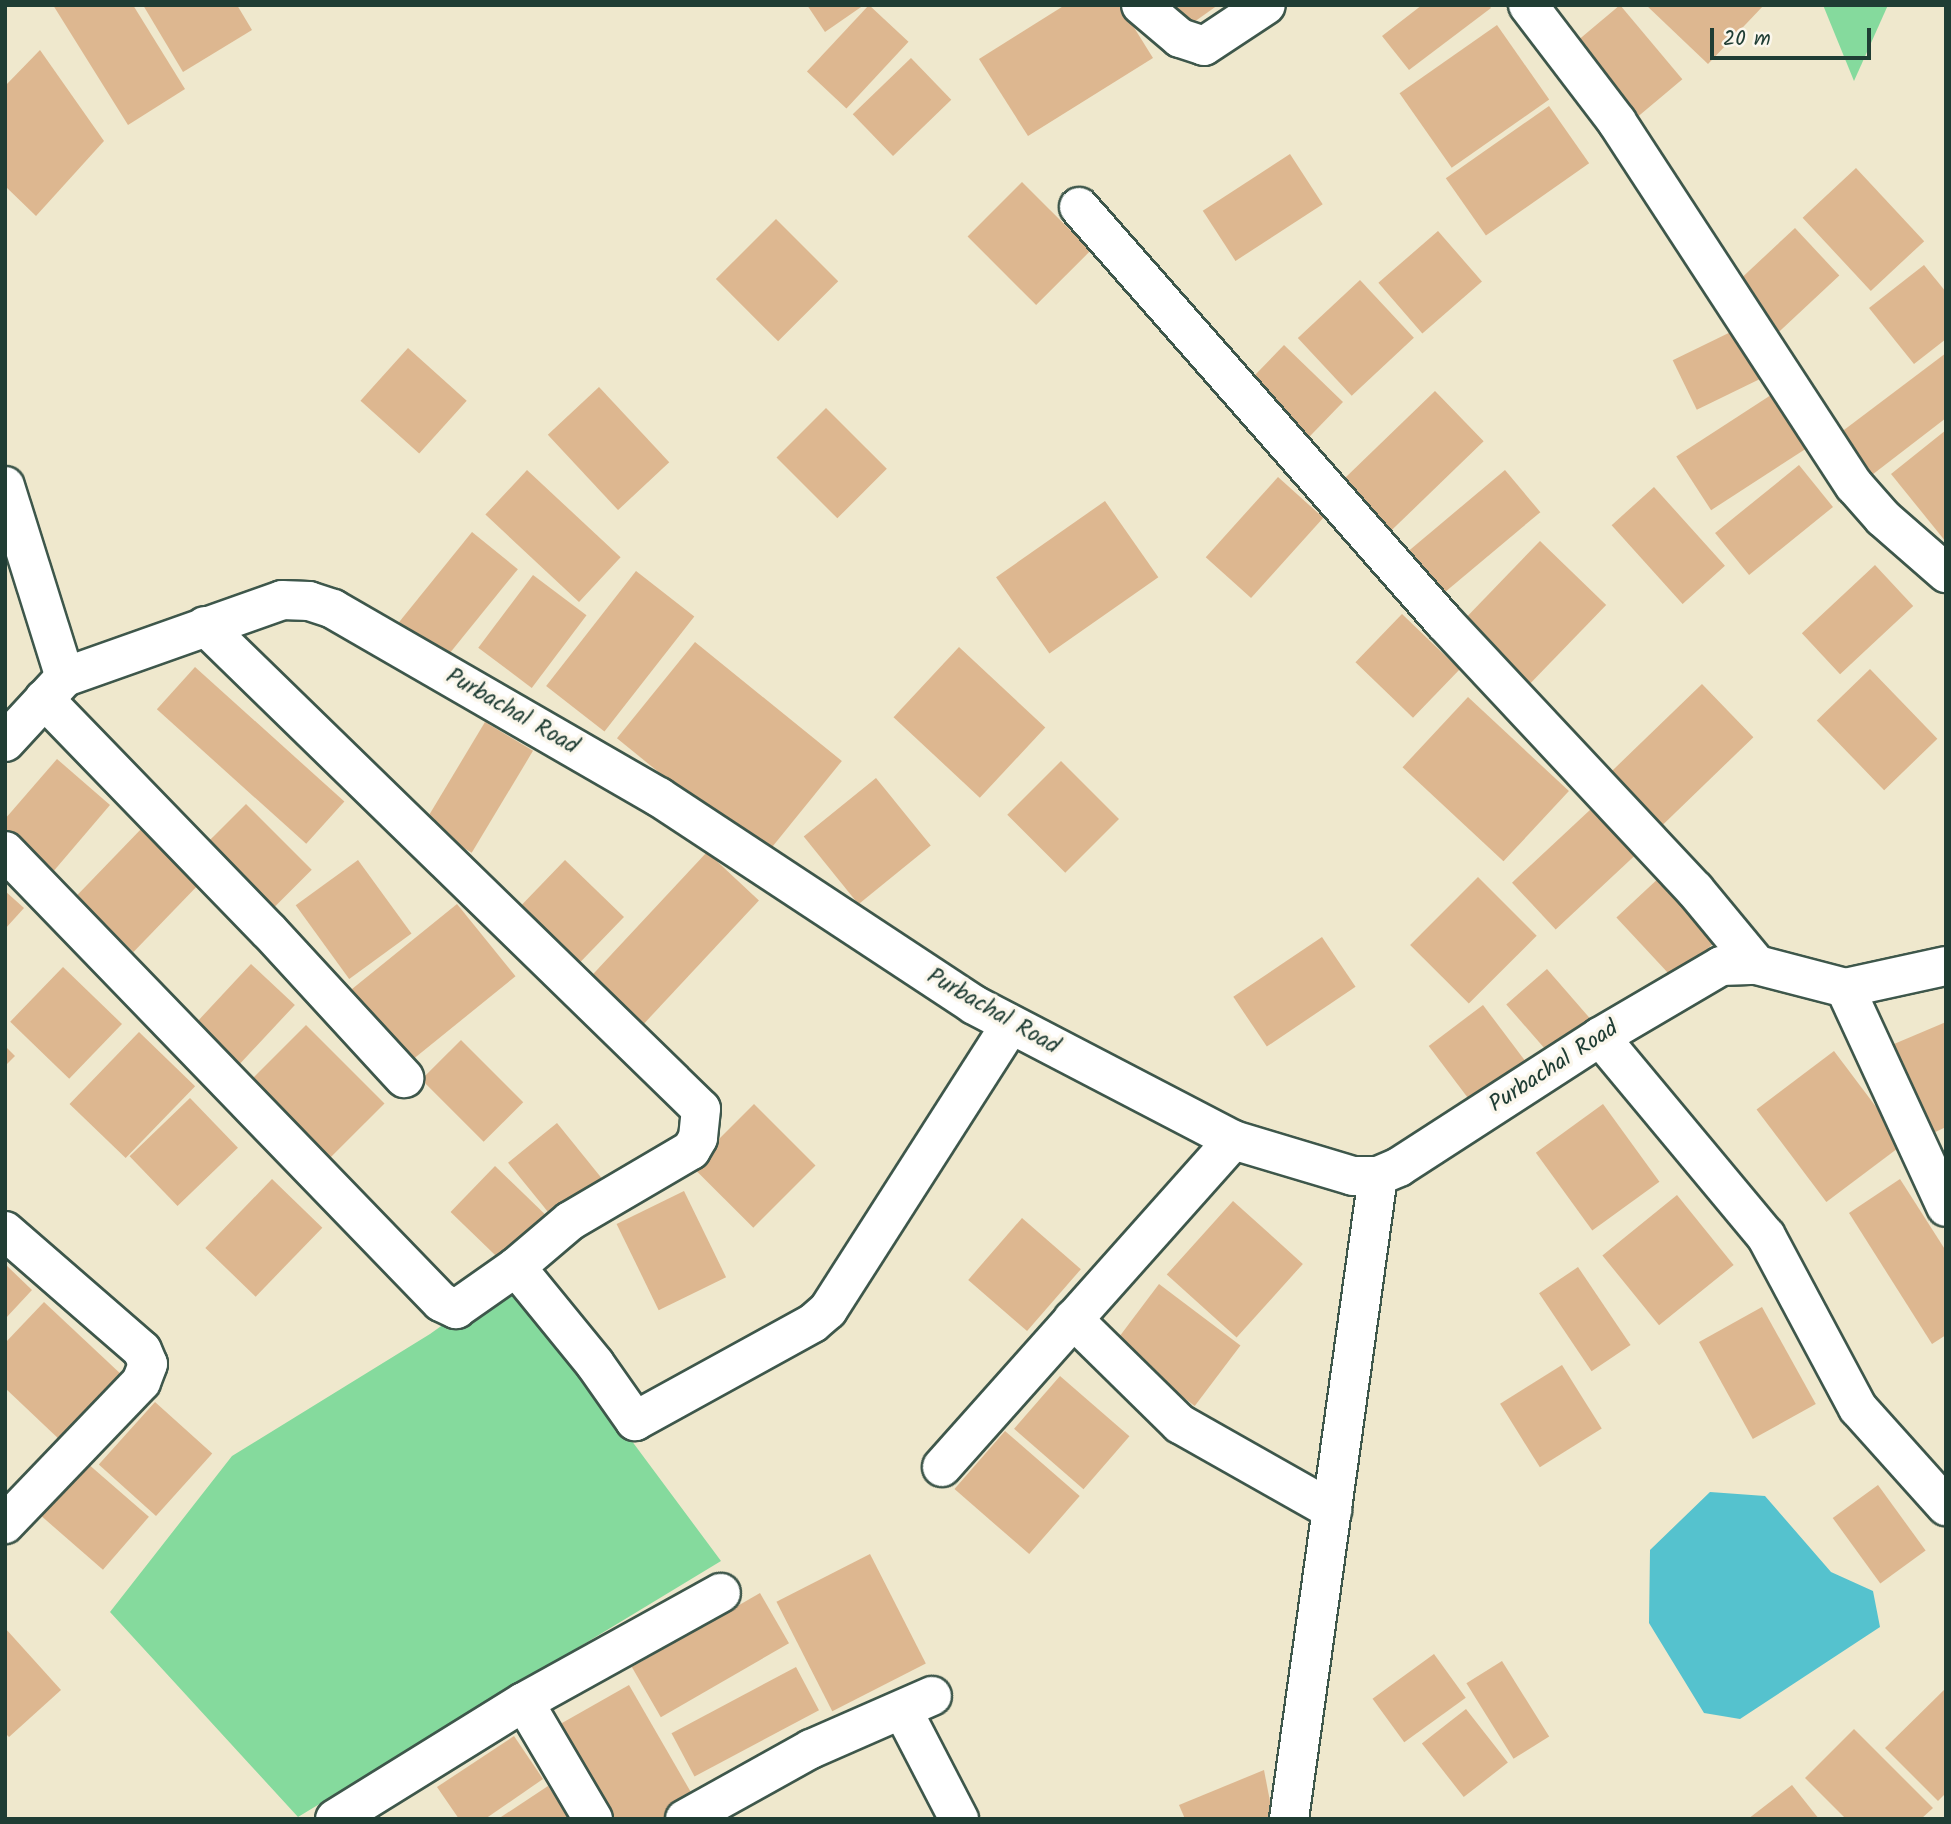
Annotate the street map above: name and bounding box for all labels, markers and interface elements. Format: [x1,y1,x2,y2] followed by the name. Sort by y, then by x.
[1713,14,1874,58] scale bar
[1723,23,1771,56] text: 20 m
[441,663,583,761] street label: Purbachal Road
[922,963,1064,1061] street label: Purbachal Road
[1484,1015,1624,1119] street label: Purbachal Road

